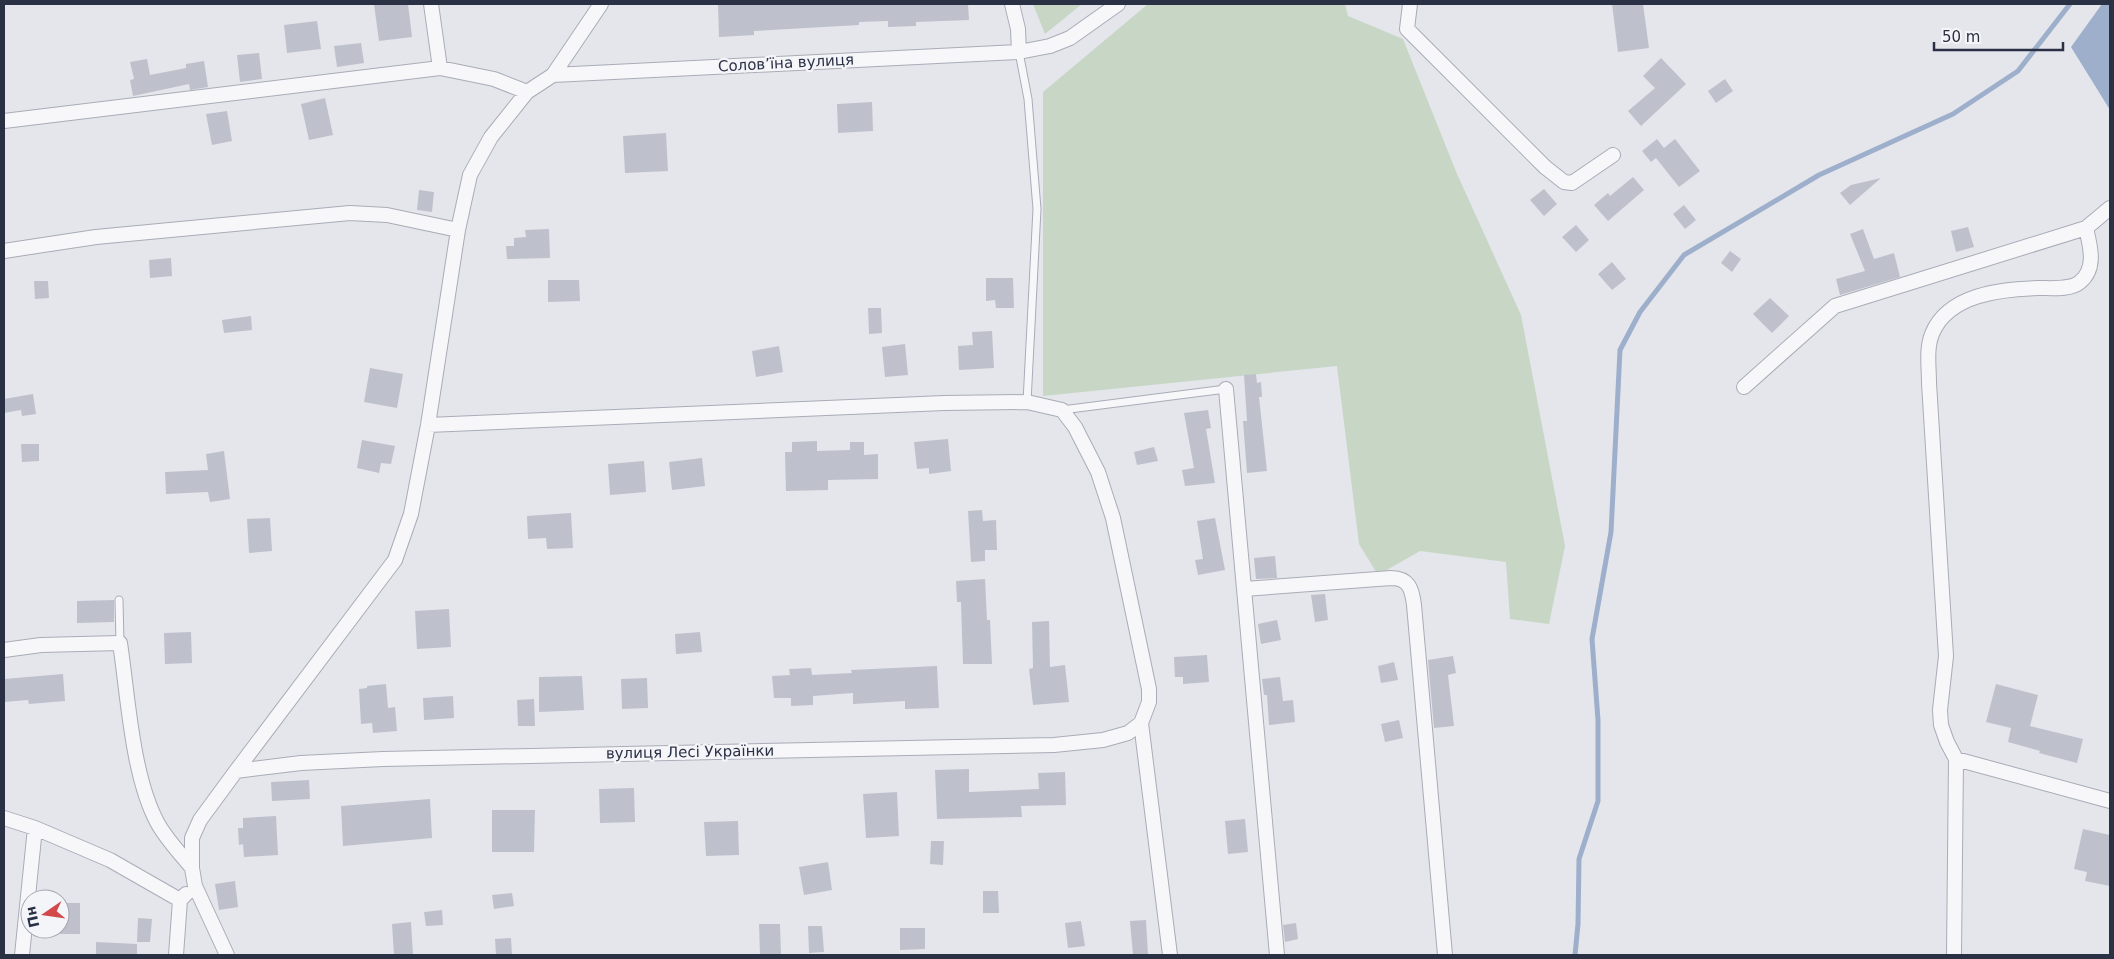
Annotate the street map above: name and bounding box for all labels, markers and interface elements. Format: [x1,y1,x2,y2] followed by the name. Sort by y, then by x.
[1934,20,2063,52] scale bar
[1942,28,1980,46] text: 50 m
[717,50,855,76] street label: Соловʼїна вулиця
[606,742,774,762] street label: вулиця Лесі Українки
[20,889,70,939] north arrow
[22,905,43,929] text: Пн

